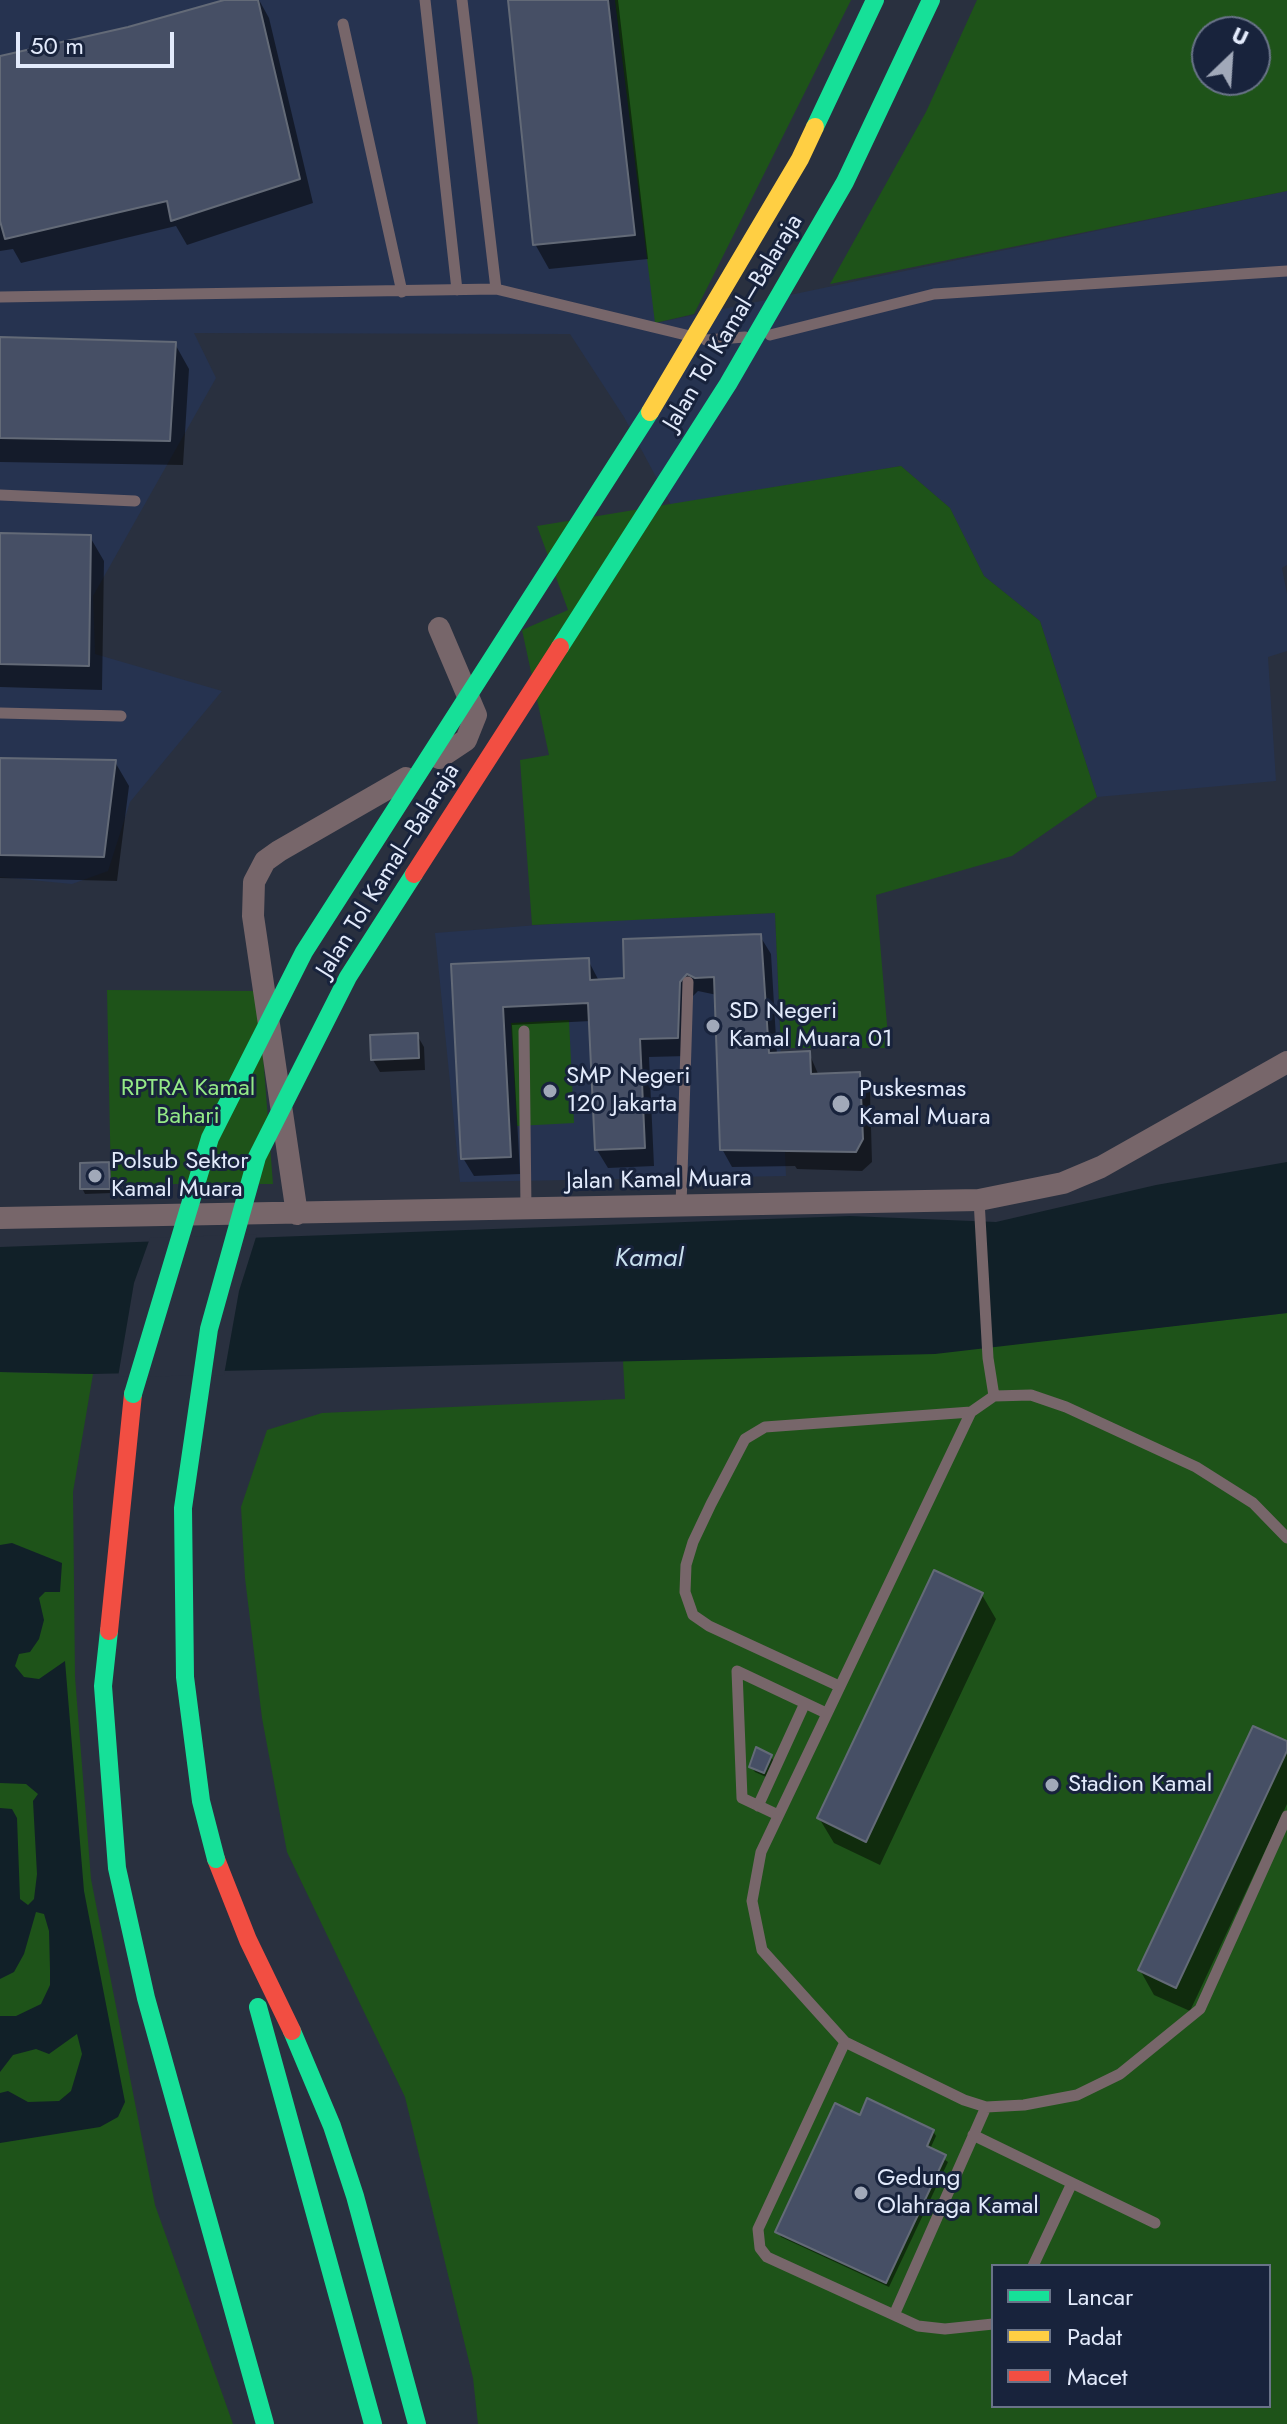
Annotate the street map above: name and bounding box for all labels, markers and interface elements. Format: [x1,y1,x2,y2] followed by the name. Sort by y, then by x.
[20,16,178,66] scale bar
[1191,16,1271,96] north arrow
[1227,18,1254,54] text: U
[30,28,84,63] text: 50 m
[658,210,810,436] street label: Jalan Tol Kamal–Balaraja
[311,759,467,983] street label: Jalan Tol Kamal–Balaraja
[729,998,893,1054] place label: SD Negeri Kamal Muara 01
[704,1017,722,1035] marker: SD Negeri Kamal Muara 01
[566,1063,690,1119] place label: SMP Negeri 120 Jakarta
[121,1075,255,1131] park label: RPTRA Kamal Bahari
[859,1076,990,1132] place label: Puskesmas Kamal Muara
[541,1082,559,1100] marker: SMP Negeri 120 Jakarta
[830,1093,852,1115] marker: Puskesmas Kamal Muara
[111,1148,248,1204] place label: Polsub Sektor Kamal Muara
[566,1165,752,1197] street label: Jalan Kamal Muara
[86,1167,104,1185] marker: Polsub Sektor Kamal Muara
[615,1244,683,1276] water label: Kamal
[1068,1771,1212,1799] place label: Stadion Kamal
[1043,1776,1061,1794] marker: Stadion Kamal
[877,2165,1039,2221] place label: Gedung Olahraga Kamal
[852,2184,870,2202] marker: Gedung Olahraga Kamal
[991,2264,1271,2408] legend
[1067,2279,1133,2314] text: Lancar
[1067,2319,1122,2354] text: Padat
[1067,2359,1128,2394] text: Macet

